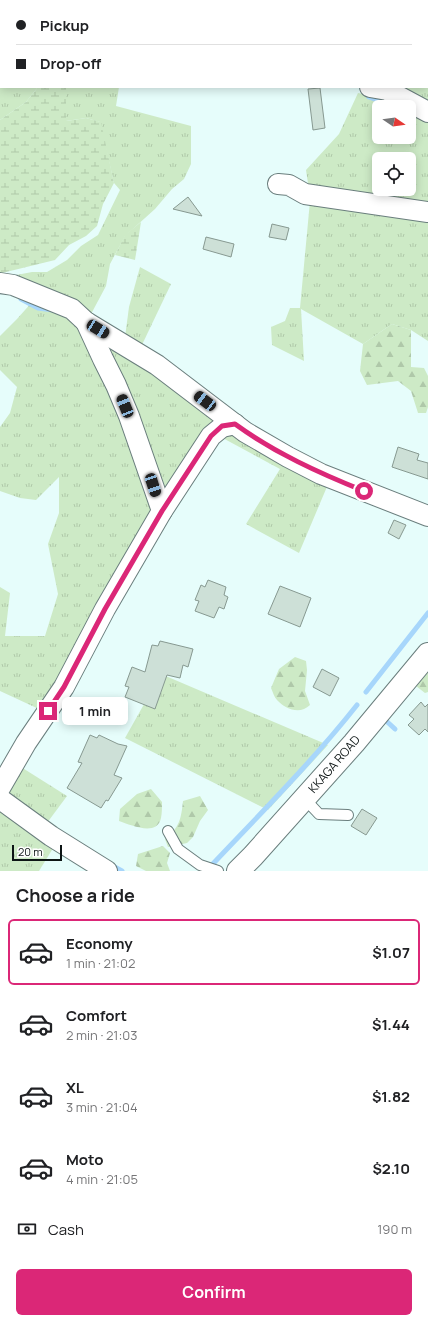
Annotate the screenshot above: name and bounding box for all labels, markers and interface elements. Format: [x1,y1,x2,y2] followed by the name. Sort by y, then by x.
[40,15,89,36] text: Pickup
[40,53,101,74] text: Drop-off
[372,100,416,144] north arrow
[372,100,416,196] map controls
[372,152,416,196] button: locate
[85,318,111,340] car
[192,389,218,413] car
[115,393,135,419] car
[144,472,162,498] car
[355,482,373,500] route start
[62,697,128,725] callout: 1 min
[39,702,57,720] route end
[79,702,111,720] text: 1 min
[304,731,364,797] street label: KKAGA ROAD
[12,843,62,862] scale bar
[18,844,43,859] text: 20 m
[16,883,135,907] text: Choose a ride
[66,933,133,954] text: Economy
[18,934,54,970] icon: car
[372,942,410,963] text: $1.07
[66,954,135,972] text: 1 min · 21:02
[66,1005,127,1026] text: Comfort
[18,1006,54,1042] icon: car
[372,1014,410,1035] text: $1.44
[66,1026,137,1044] text: 2 min · 21:03
[66,1077,84,1098] text: XL
[18,1078,54,1114] icon: car
[372,1086,410,1107] text: $1.82
[66,1098,138,1116] text: 3 min · 21:04
[66,1149,103,1170] text: Moto
[18,1150,54,1186] icon: car
[372,1158,410,1179] text: $2.10
[66,1170,138,1188] text: 4 min · 21:05
[16,1218,38,1240] icon: cash
[48,1219,84,1240] text: Cash
[377,1220,412,1238] text: 190 m
[16,1269,412,1315] button: Confirm

